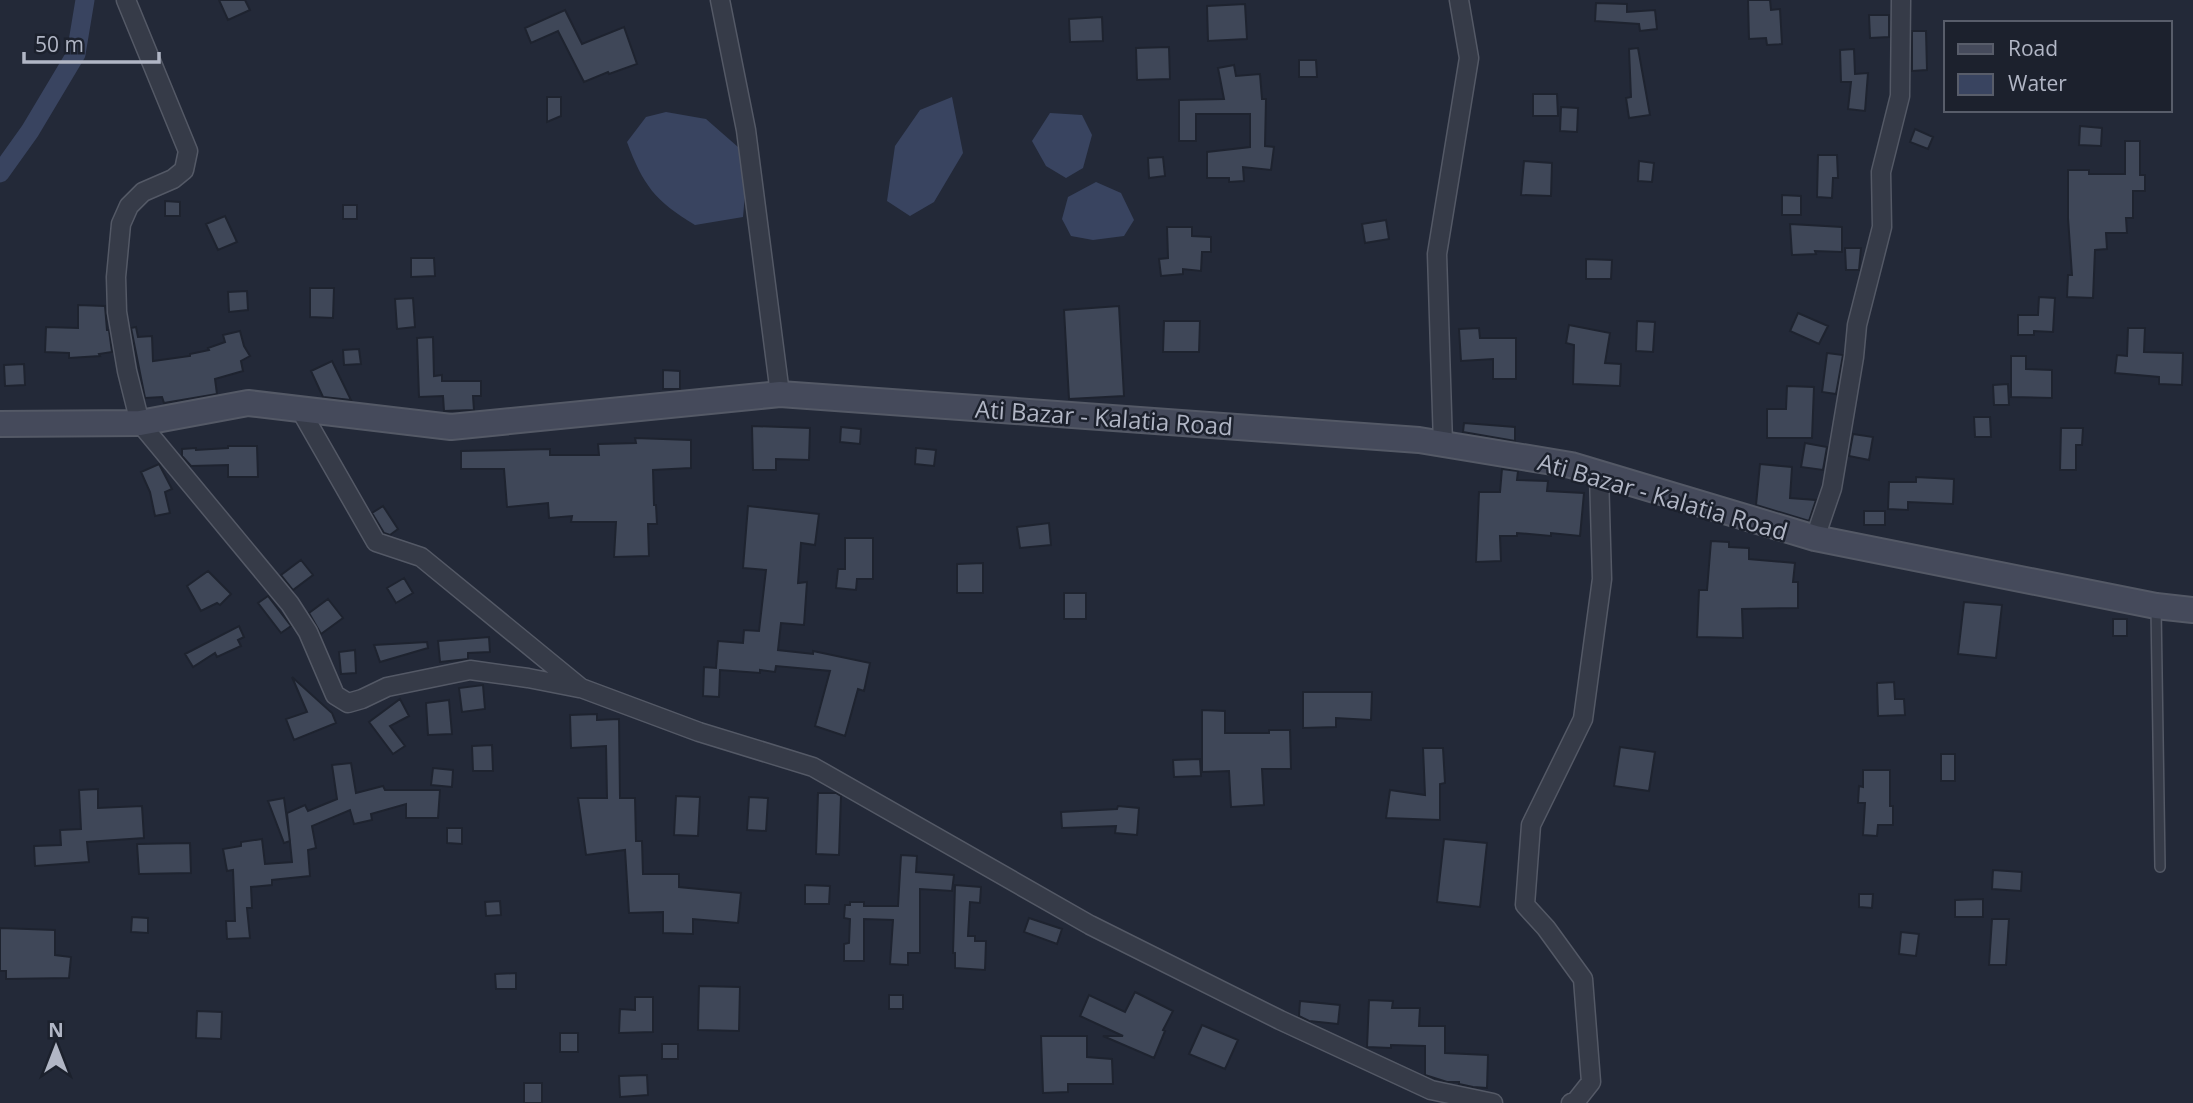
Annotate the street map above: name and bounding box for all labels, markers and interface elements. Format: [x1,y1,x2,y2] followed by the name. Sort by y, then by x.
[24,21,159,65] scale bar
[1944,21,2172,112] legend
[35,30,84,58] text: 50 m
[2008,34,2058,62] text: Road
[2008,69,2067,97] text: Water
[974,392,1234,442] street label: Ati Bazar - Kalatia Road
[1534,445,1792,547] street label: Ati Bazar - Kalatia Road
[21,1012,91,1082] north arrow
[48,1017,64,1043] text: N

